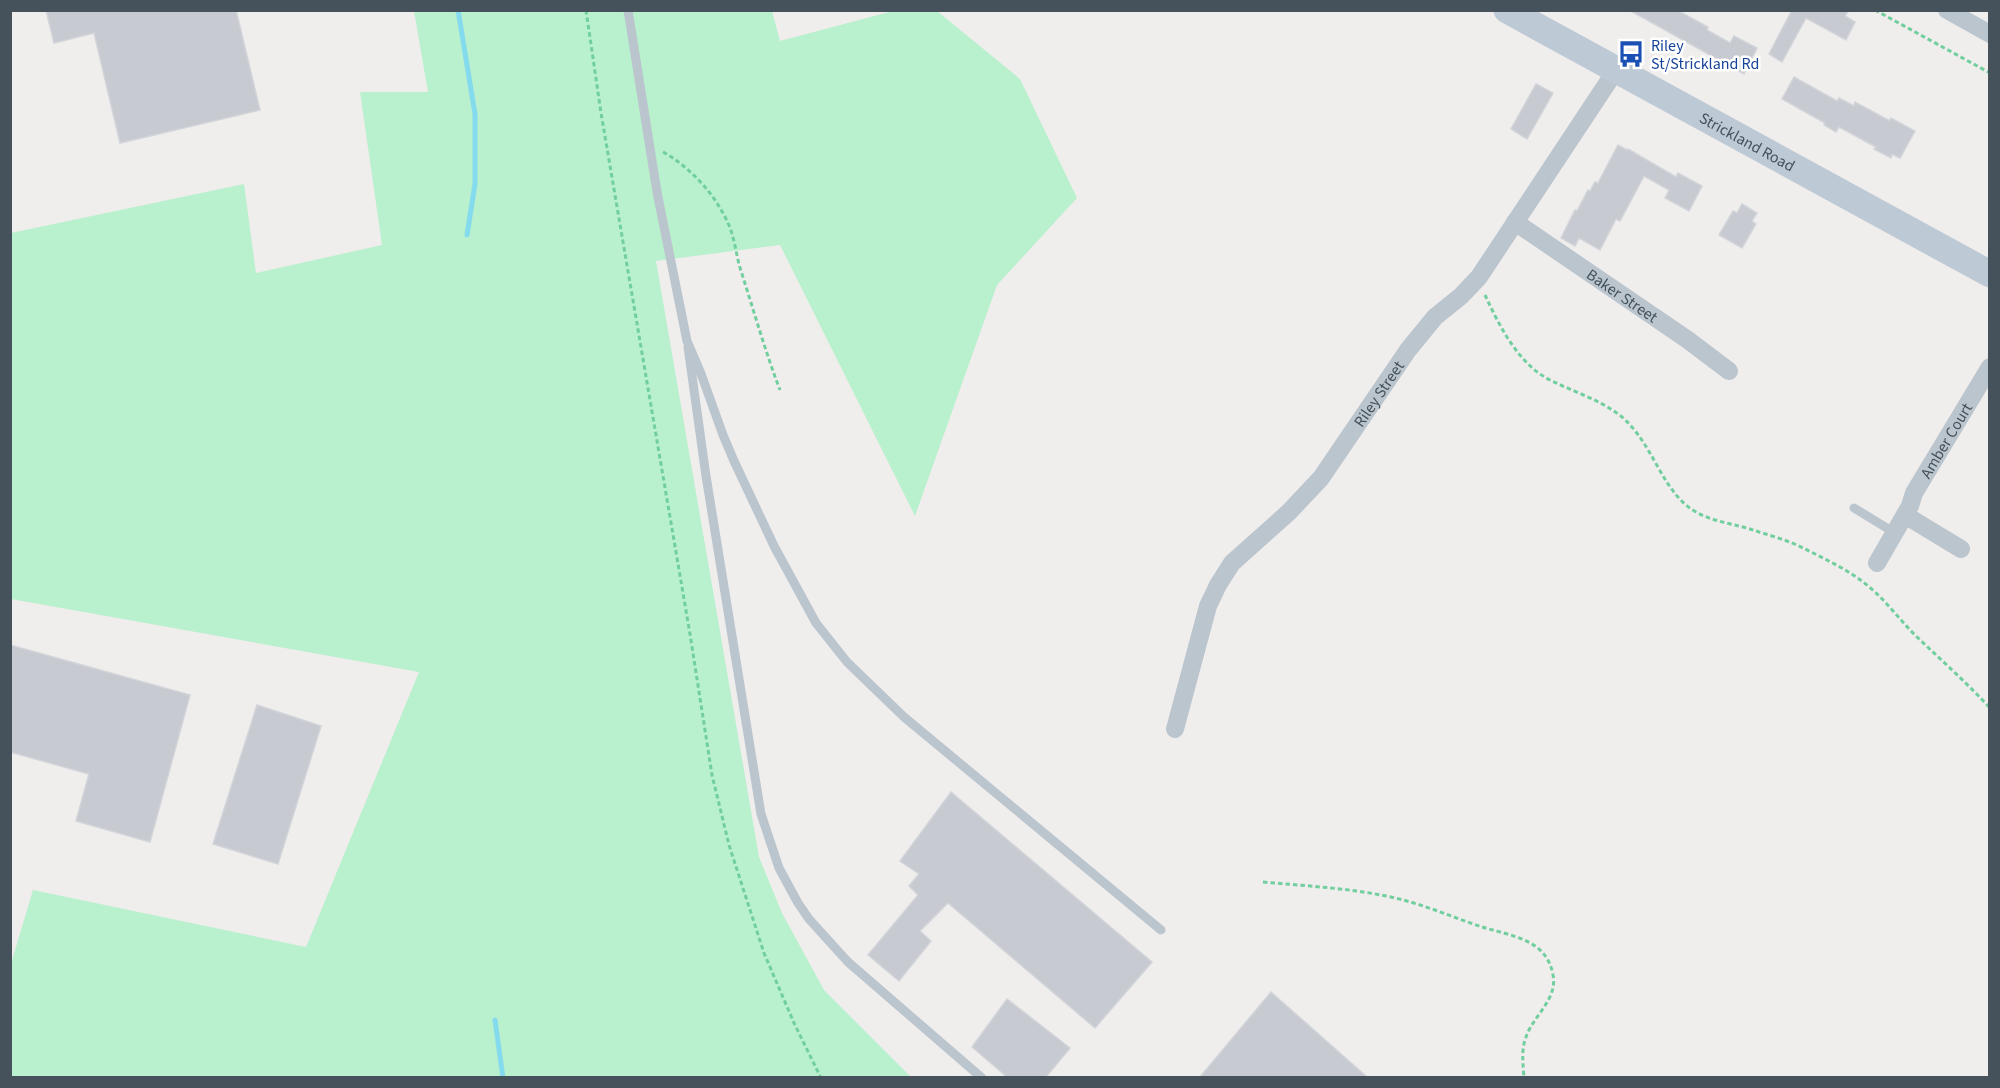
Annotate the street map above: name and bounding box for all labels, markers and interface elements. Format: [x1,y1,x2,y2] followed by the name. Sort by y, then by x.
[1651,35,1759,75] place label: Riley St/Strickland Rd
[1616,39,1646,69] bus stop icon: Riley St/Strickland Rd
[1695,107,1799,177] street label: Strickland Road
[1582,264,1662,329] street label: Baker Street
[1349,356,1410,432] street label: Riley Street
[1915,398,1978,483] street label: Amber Court

